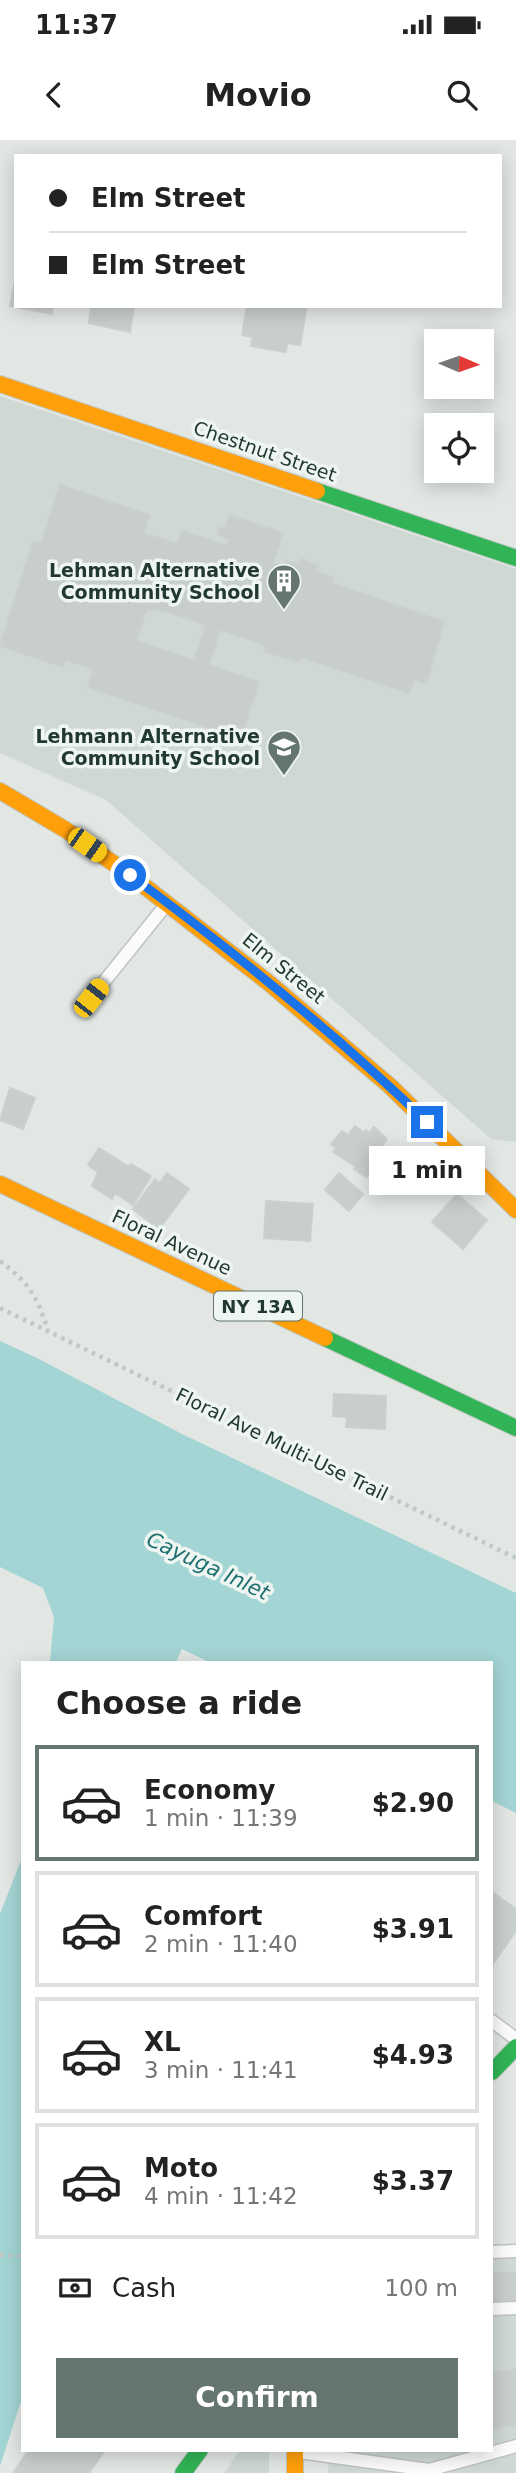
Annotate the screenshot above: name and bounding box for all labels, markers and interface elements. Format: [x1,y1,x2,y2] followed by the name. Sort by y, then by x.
[35,10,118,40] text: 11:37
[35,76,73,114] icon: back
[204,76,312,114] text: Movio
[443,76,481,114] icon: search
[91,183,246,213] text: Elm Street
[91,250,246,280] text: Elm Street
[424,329,494,399] north arrow
[424,329,494,483] map controls
[424,413,494,483] button: locate
[191,416,339,486] street label: Chestnut Street
[49,559,260,603] place label: Lehman Alternative Community School
[265,562,303,611] building icon: Lehman Alternative Community School
[35,725,260,769] place label: Lehmann Alternative Community School
[265,728,303,777] school or university icon: Lehmann Alternative Community School
[64,824,111,866] car
[114,859,146,891] route start
[238,928,330,1008] street label: Elm Street
[70,975,113,1021] car
[411,1106,443,1138] route end
[369,1146,485,1196] callout: 1 min
[391,1157,463,1183] text: 1 min
[109,1205,235,1279] street label: Floral Avenue
[214,1292,302,1321] road number: NY 13A
[172,1383,392,1505] street label: Floral Ave Multi-Use Trail
[143,1527,274,1605] water label: Cayuga Inlet
[56,1684,302,1722] text: Choose a ride
[60,1772,123,1835] icon: car
[144,1775,275,1805] text: Economy
[372,1788,454,1818] text: $2.90
[144,1805,298,1831] text: 1 min · 11:39
[60,1898,123,1961] icon: car
[144,1901,262,1931] text: Comfort
[372,1914,454,1944] text: $3.91
[144,1931,298,1957] text: 2 min · 11:40
[60,2024,123,2087] icon: car
[144,2027,181,2057] text: XL
[372,2040,454,2070] text: $4.93
[144,2057,298,2083] text: 3 min · 11:41
[60,2150,123,2213] icon: car
[144,2153,218,2183] text: Moto
[372,2166,454,2196] text: $3.37
[144,2183,298,2209] text: 4 min · 11:42
[56,2269,94,2307] icon: cash
[112,2273,176,2303] text: Cash
[384,2275,458,2301] text: 100 m
[56,2358,458,2438] button: Confirm

